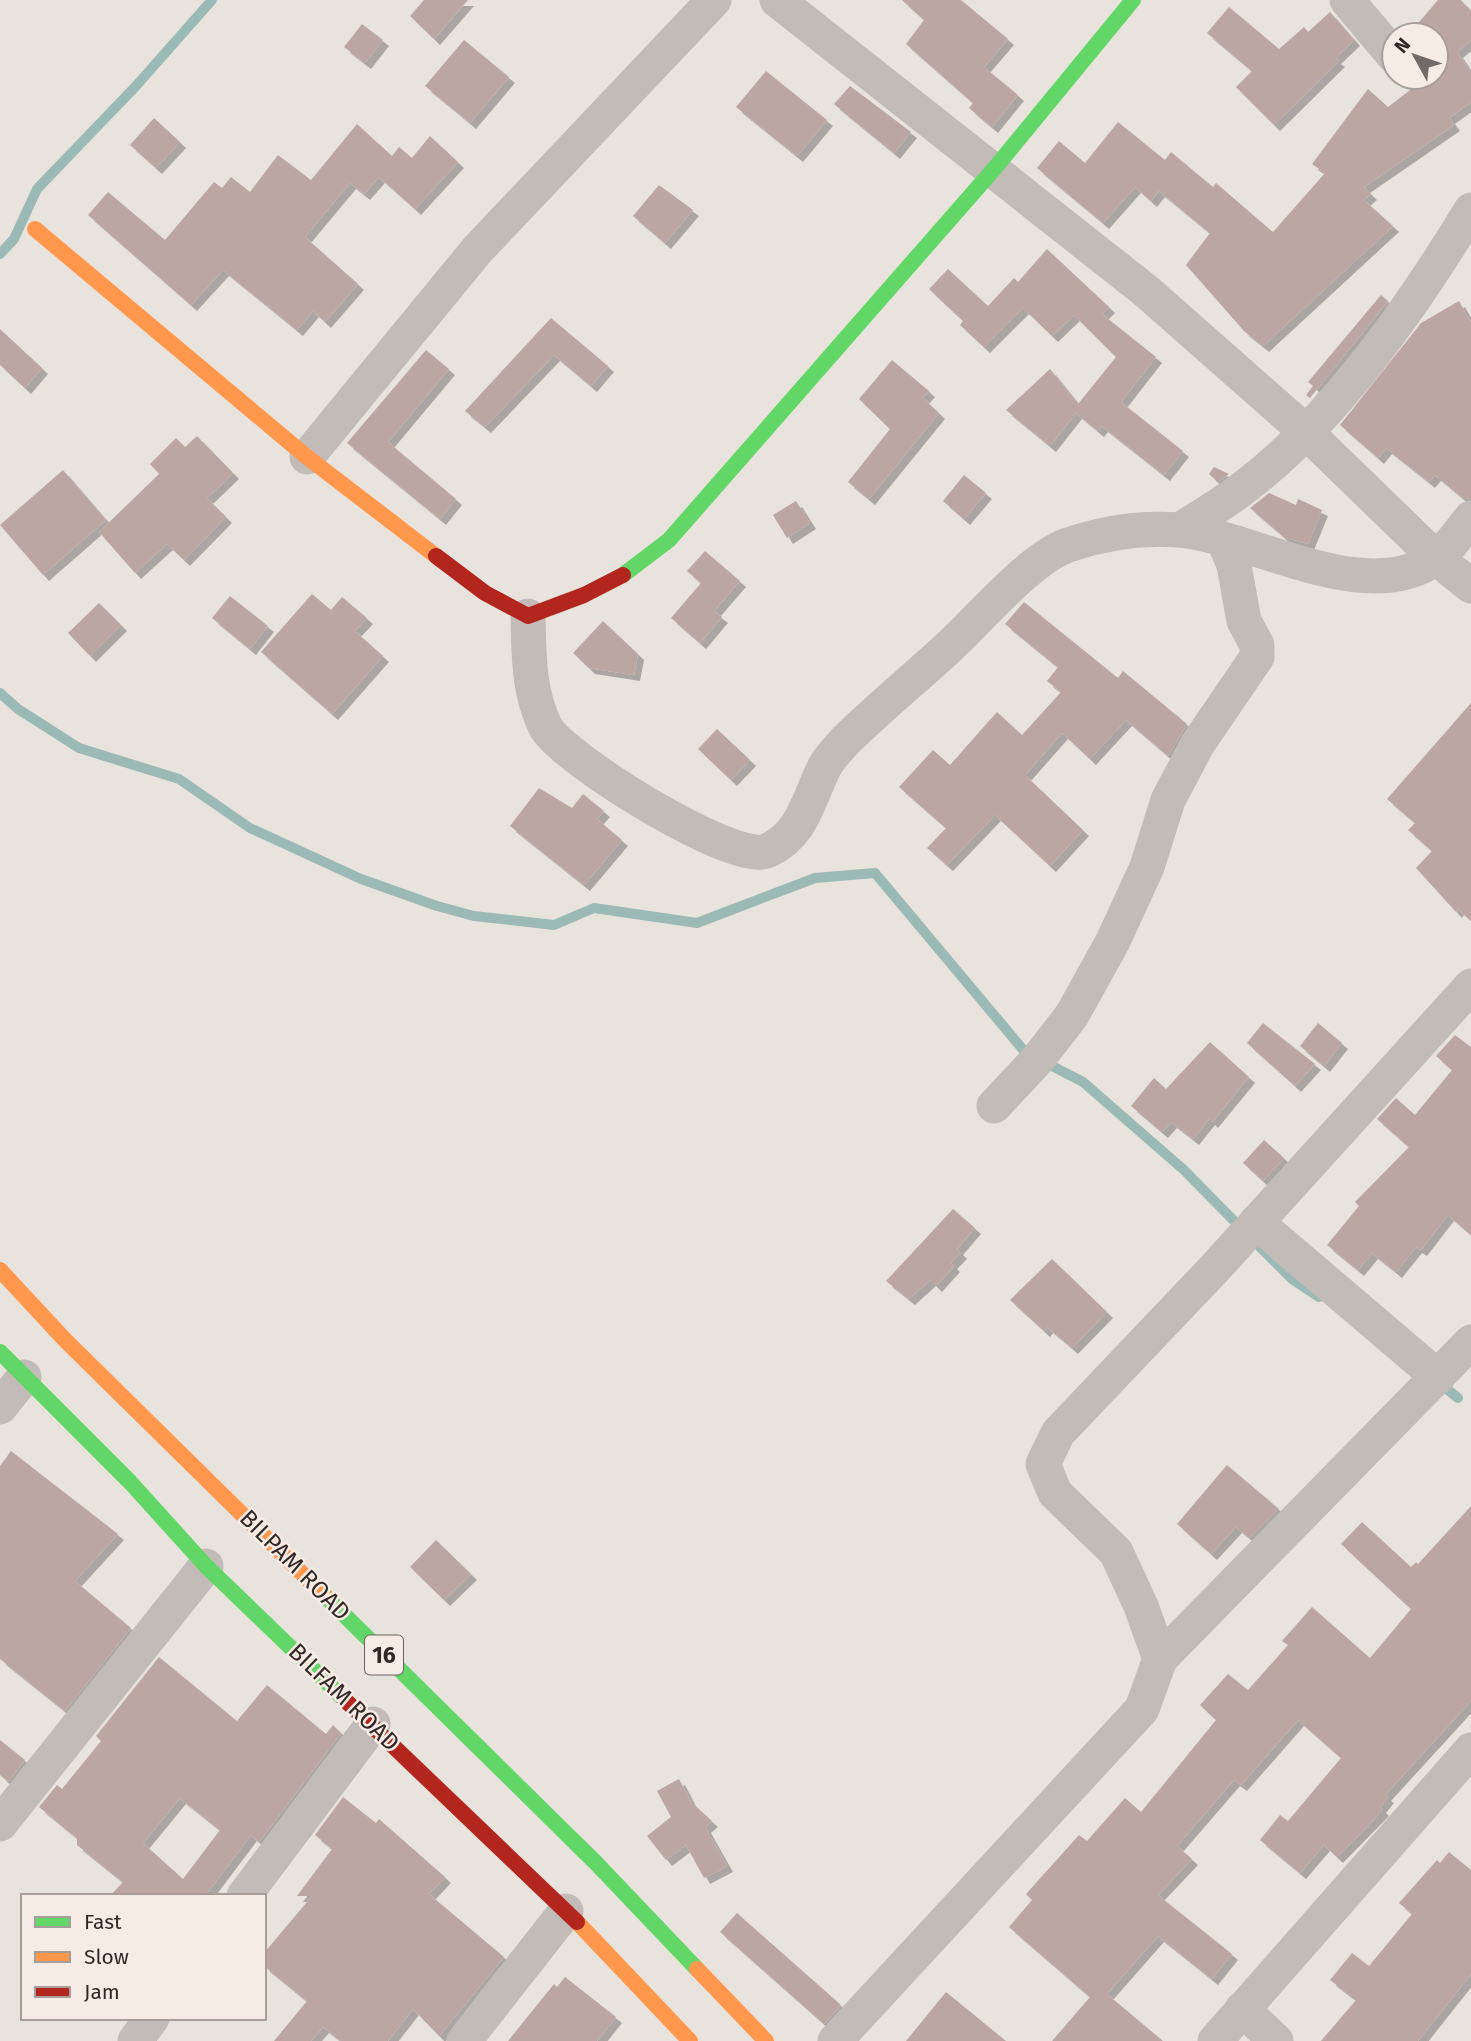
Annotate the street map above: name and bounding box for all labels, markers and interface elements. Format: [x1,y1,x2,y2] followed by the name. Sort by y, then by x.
[1380,21,1450,91] north arrow
[1389,33,1415,58] text: N
[234,1504,356,1626] street label: BILPAM ROAD
[365,1636,403,1674] road number: 16
[283,1637,405,1757] street label: BILFAM ROAD
[21,1894,266,2020] legend
[84,1909,122,1935] text: Fast
[84,1944,129,1970] text: Slow
[84,1979,120,2005] text: Jam

